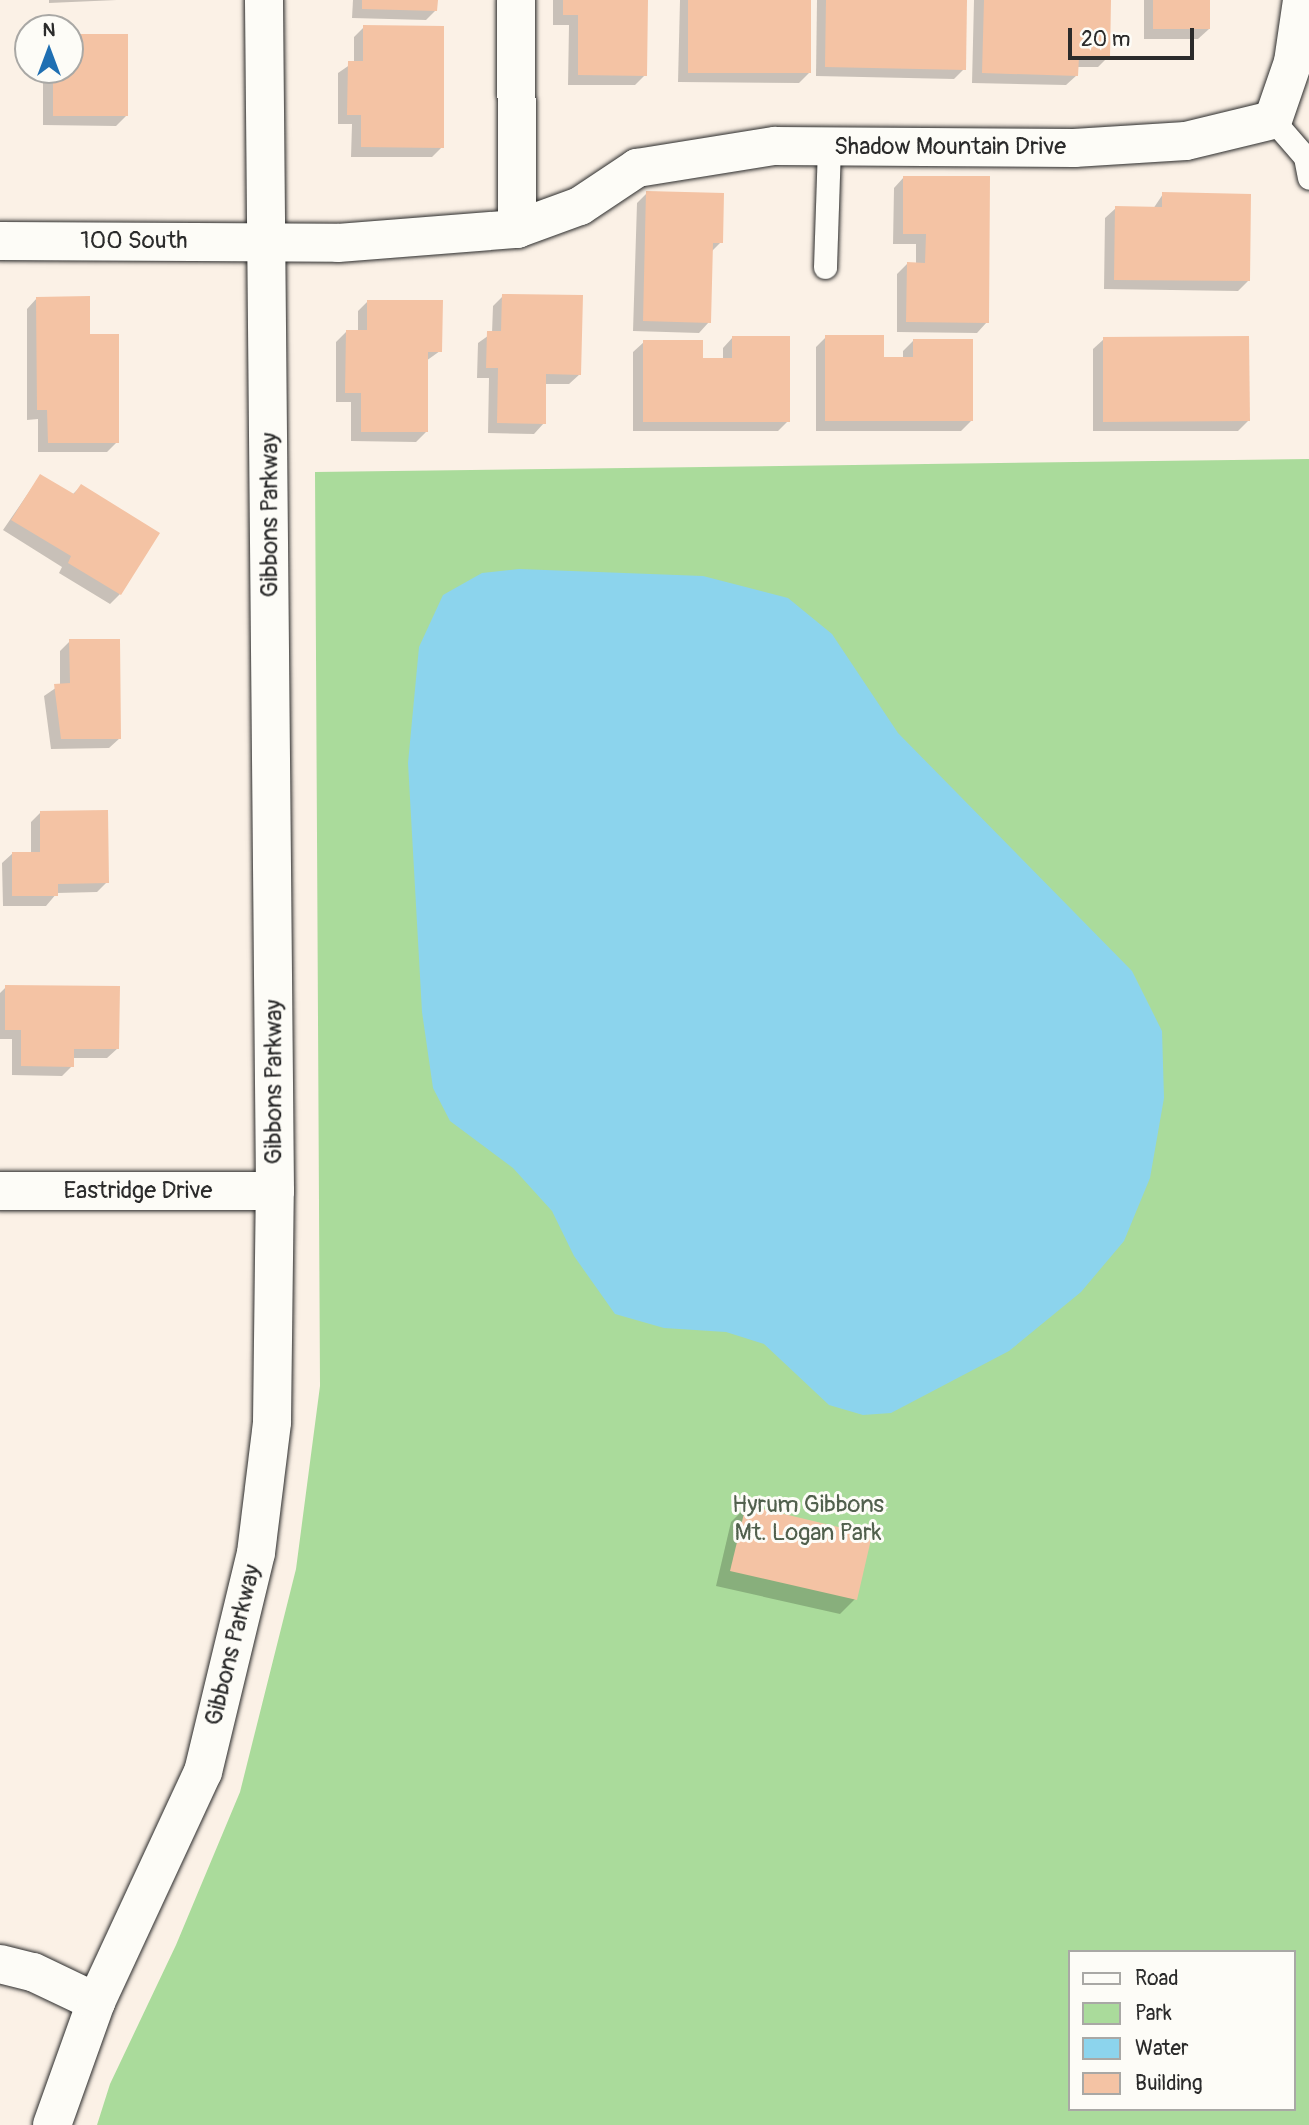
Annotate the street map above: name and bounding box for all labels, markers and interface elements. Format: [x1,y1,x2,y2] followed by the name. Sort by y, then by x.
[14,14,84,84] north arrow
[1071,14,1197,58] scale bar
[43,18,55,42] text: N
[1081,26,1130,53] text: 20 m
[834,133,1066,161] street label: Shadow Mountain Drive
[80,227,188,255] street label: 100 South
[256,432,284,598] street label: Gibbons Parkway
[260,999,288,1165] street label: Gibbons Parkway
[64,1177,212,1205] street label: Eastridge Drive
[732,1491,884,1547] park label: Hyrum Gibbons Mt. Logan Park
[199,1561,267,1729] street label: Gibbons Parkway
[1068,1950,1295,2111] legend
[1135,1965,1179,1992] text: Road
[1135,2000,1172,2027] text: Park
[1135,2035,1188,2062] text: Water
[1135,2070,1202,2097] text: Building

